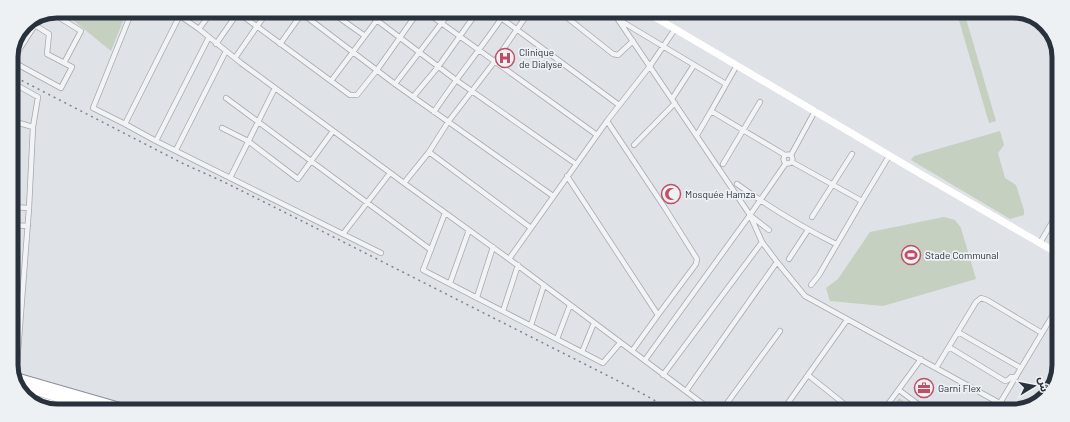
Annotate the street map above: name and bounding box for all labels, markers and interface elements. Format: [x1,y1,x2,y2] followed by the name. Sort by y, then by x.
[519,46,562,70] place label: Clinique de Dialyse
[494,47,516,69] hospital icon: Clinique de Dialyse
[660,183,682,205] mosque icon: Mosquée Hamza
[685,188,755,200] place label: Mosquée Hamza
[900,244,922,266] sports icon: Stade Communal
[925,249,999,261] place label: Stade Communal
[1014,366,1054,406] north arrow
[1036,376,1052,393] text: ش
[913,377,935,399] office icon: Garni Flex
[938,382,981,394] place label: Garni Flex

